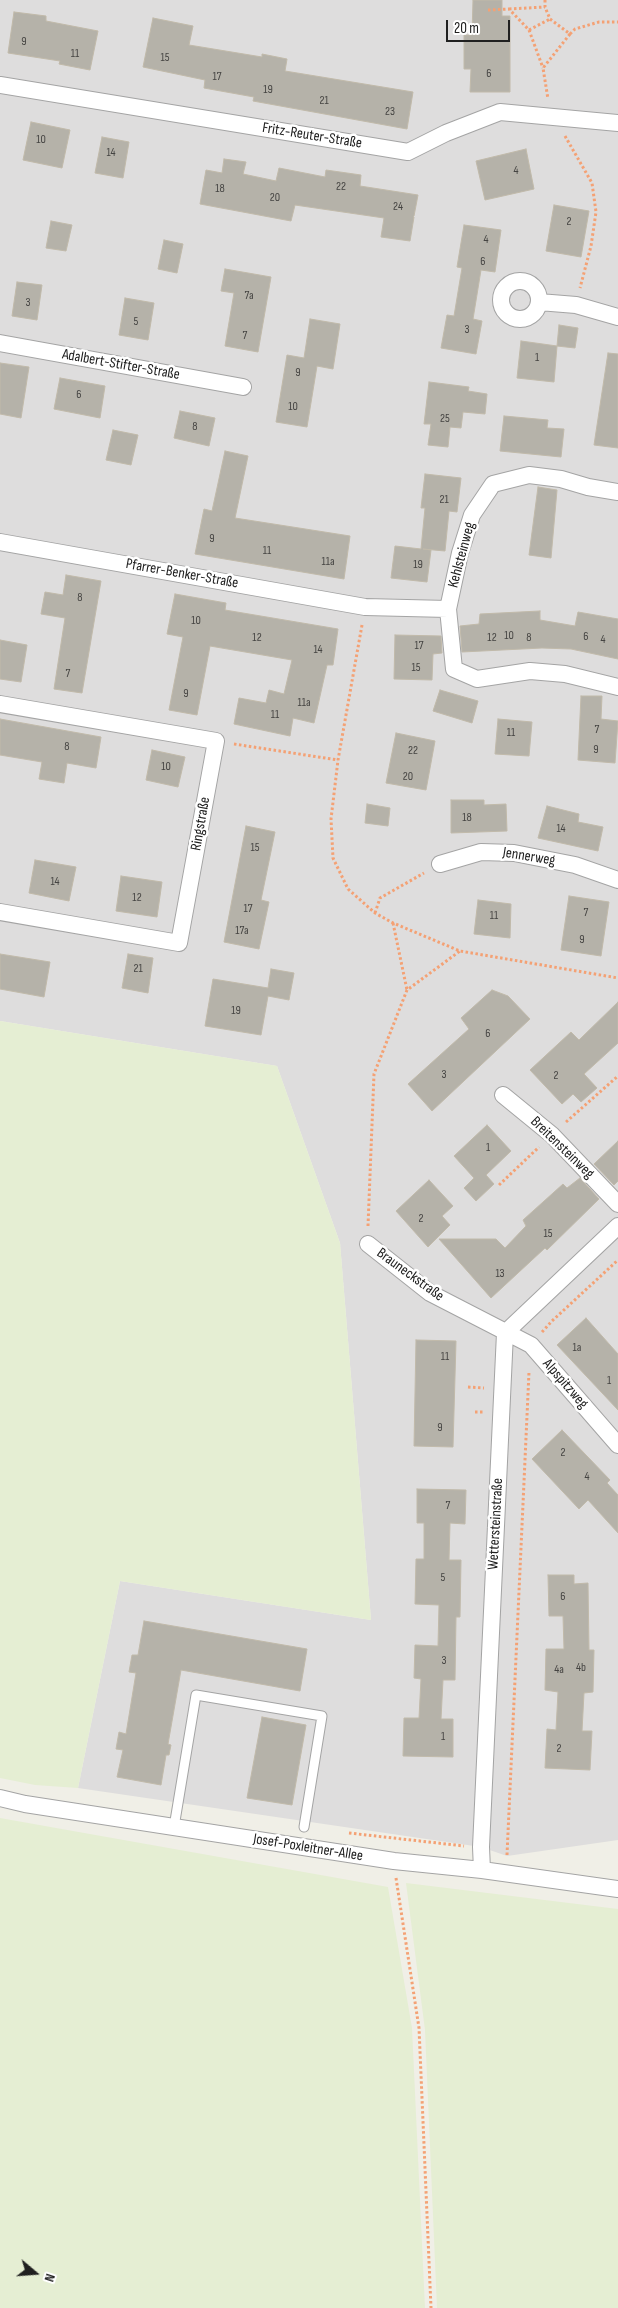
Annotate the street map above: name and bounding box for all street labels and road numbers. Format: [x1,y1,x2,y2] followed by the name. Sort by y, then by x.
[261,119,363,153] street label: Fritz-Reuter-Straße
[61,346,181,384] street label: Adalbert-Stifter-Straße
[445,520,479,590] street label: Kehlsteinweg
[124,555,240,593] street label: Pfarrer-Benker-Straße
[187,796,215,852] street label: Ringstraße
[501,844,557,870] street label: Jennerweg
[526,1113,598,1183] street label: Breitensteinweg
[373,1245,447,1305] street label: Brauneckstraße
[538,1355,592,1413] street label: Alpspitzweg
[485,1478,507,1570] street label: Wettersteinstraße
[252,1830,364,1866] street label: Josef-Poxleitner-Allee

